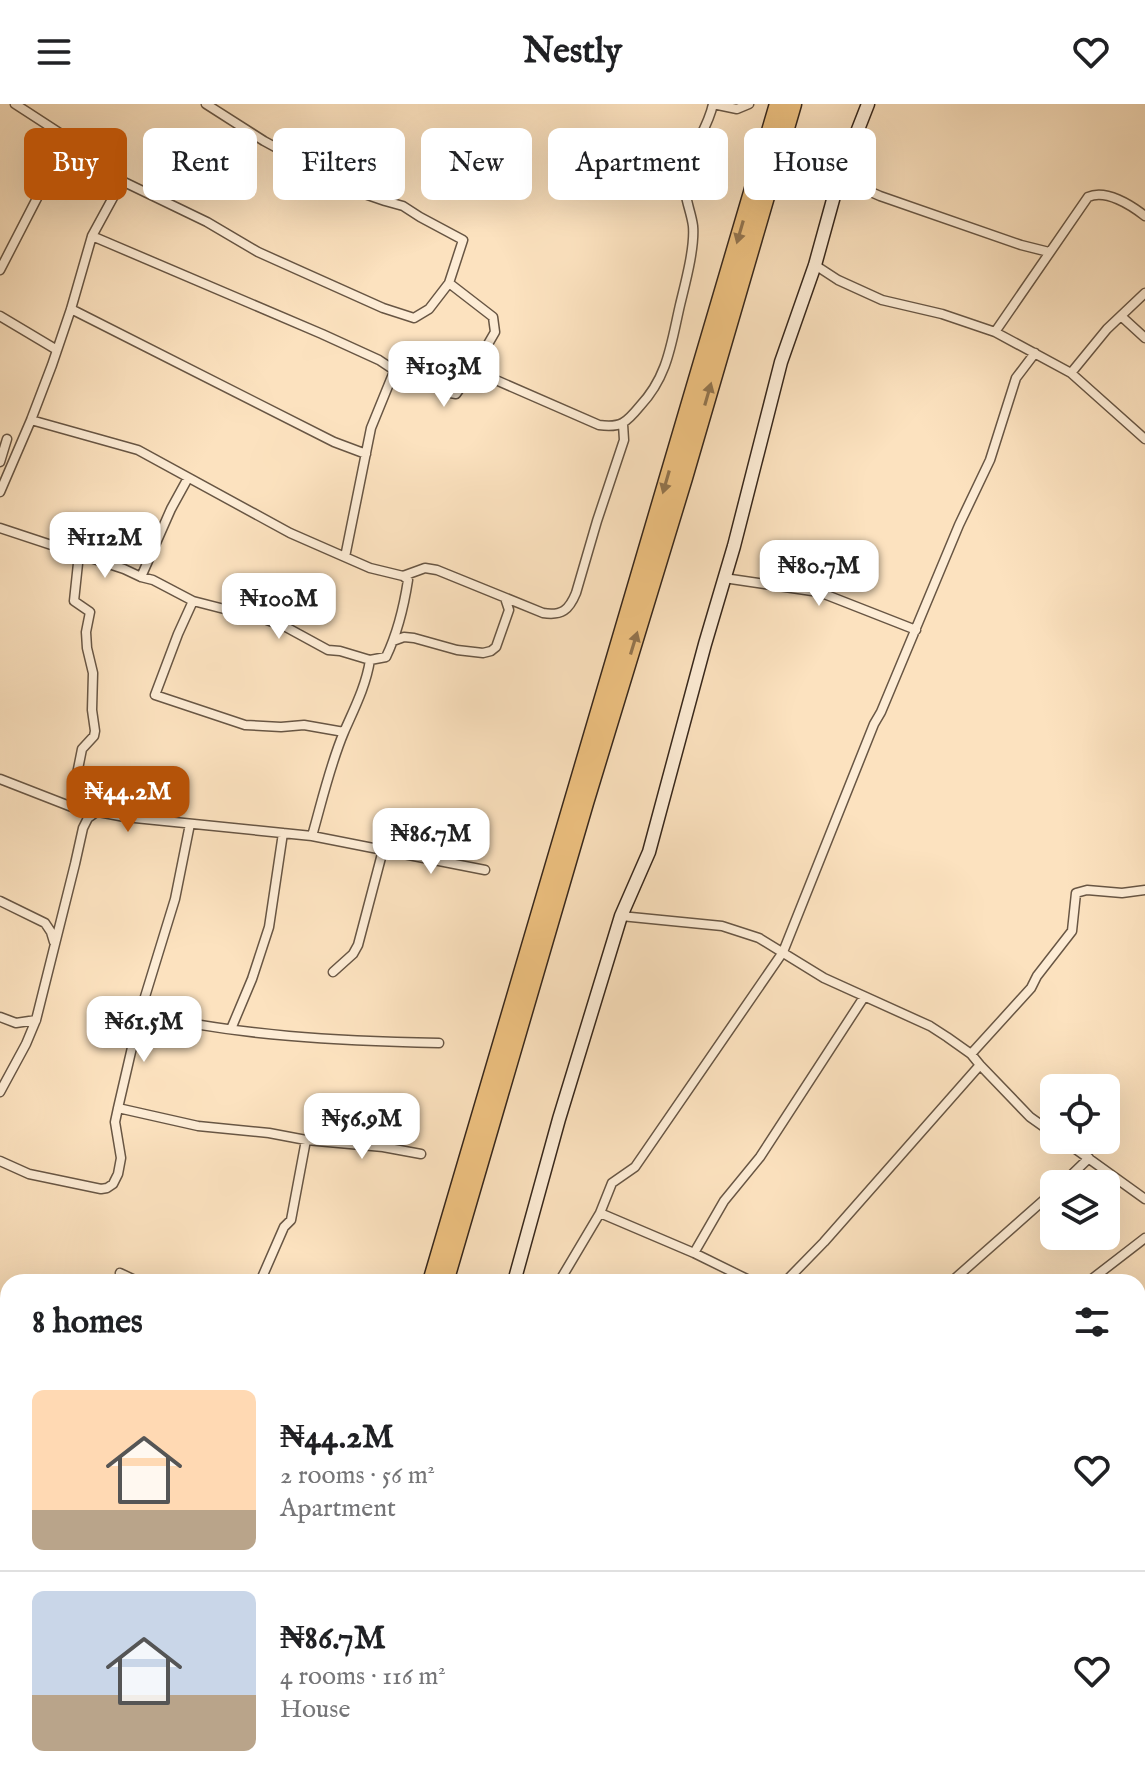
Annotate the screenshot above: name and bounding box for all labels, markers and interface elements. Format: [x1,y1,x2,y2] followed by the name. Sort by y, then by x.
[523,29,622,75] text: Nestly
[32,30,76,74] icon: menu
[1069,30,1113,74] icon: heart
[24,128,127,200] chip: Buy
[143,128,257,200] chip: Rent
[273,128,405,200] chip: Filters
[421,128,532,200] chip: New
[548,128,728,200] chip: Apartment
[744,128,876,200] chip: House
[733,221,746,245] one-way arrow
[388,341,500,409] pin: ₦103M
[406,350,482,383] text: ₦103M
[702,382,715,406] one-way arrow
[659,470,672,494] one-way arrow
[49,512,161,580] pin: ₦112M
[68,521,142,554] text: ₦112M
[754,540,884,608] pin: ₦80.7M
[778,549,860,582] text: ₦80.7M
[223,573,335,641] pin: ₦100M
[240,582,318,615] text: ₦100M
[628,631,641,655] one-way arrow
[63,766,193,834] pin: ₦44.2M
[84,775,172,808] text: ₦44.2M
[366,808,496,876] pin: ₦86.7M
[391,817,471,850] text: ₦86.7M
[79,996,209,1064] pin: ₦61.5M
[105,1005,183,1038] text: ₦61.5M
[1040,1074,1120,1250] map controls
[1040,1074,1120,1154] button: locate
[297,1093,427,1161] pin: ₦56.9M
[322,1102,402,1135] text: ₦56.9M
[1040,1170,1120,1250] button: layers
[1070,1300,1114,1344] icon: filters
[32,1301,143,1344] text: 8 homes
[280,1416,394,1459] text: ₦44.2M
[96,1422,192,1518] icon: home
[1070,1448,1114,1492] icon: heart
[280,1459,435,1492] text: 2 rooms · 56 m²
[280,1492,396,1525] text: Apartment
[280,1617,386,1660] text: ₦86.7M
[96,1623,192,1719] icon: home
[1070,1649,1114,1693] icon: heart
[280,1660,446,1693] text: 4 rooms · 116 m²
[280,1693,350,1726] text: House

